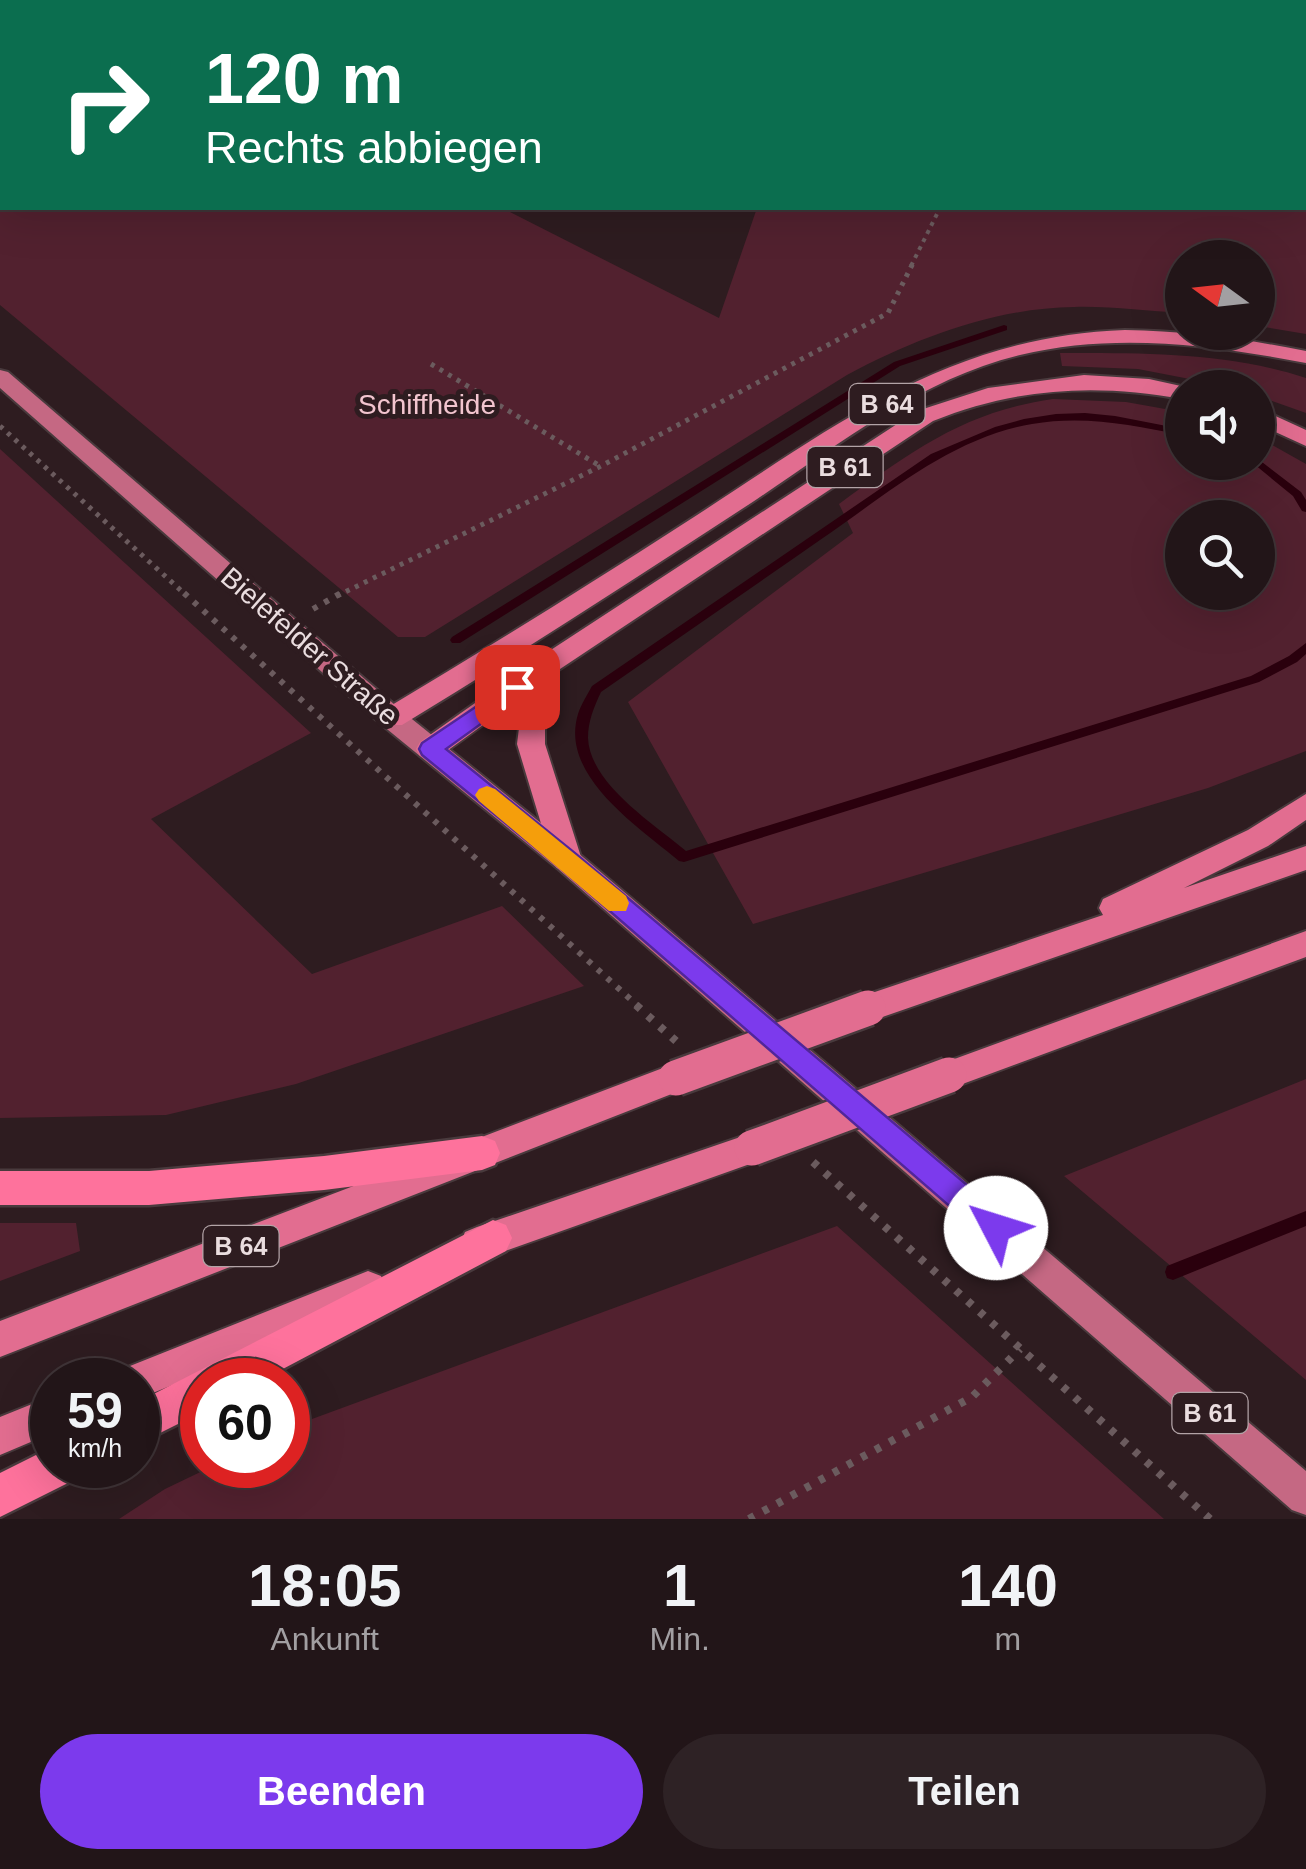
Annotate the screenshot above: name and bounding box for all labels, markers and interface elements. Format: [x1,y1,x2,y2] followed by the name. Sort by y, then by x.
[40,40,170,170] icon: right
[205,40,403,118] text: 120 m
[205,122,543,173] text: Rechts abbiegen
[1165,240,1275,350] north arrow
[1165,240,1275,610] map controls
[1165,370,1275,480] button: sound
[850,384,924,424] road number: B 64
[358,389,496,420] park label: Schiffheide
[808,447,882,487] road number: B 61
[1165,500,1275,610] button: search
[215,561,404,732] street label: Bielefelder Straße
[475,645,560,730] pin
[490,660,545,715] icon: arrive
[944,1176,1048,1280] position arrow
[204,1226,278,1266] road number: B 64
[180,1358,310,1488] speed limit sign: 60
[67,1383,123,1439] text: 59
[1172,1393,1248,1433] road number: B 61
[68,1434,122,1462] text: km/h
[248,1552,401,1619] text: 18:05
[663,1552,696,1619] text: 1
[958,1552,1058,1619] text: 140
[270,1621,379,1657] text: Ankunft
[649,1621,710,1657] text: Min.
[995,1621,1021,1657] text: m
[40,1734,643,1849] button: Beenden
[663,1734,1266,1849] button: Teilen

